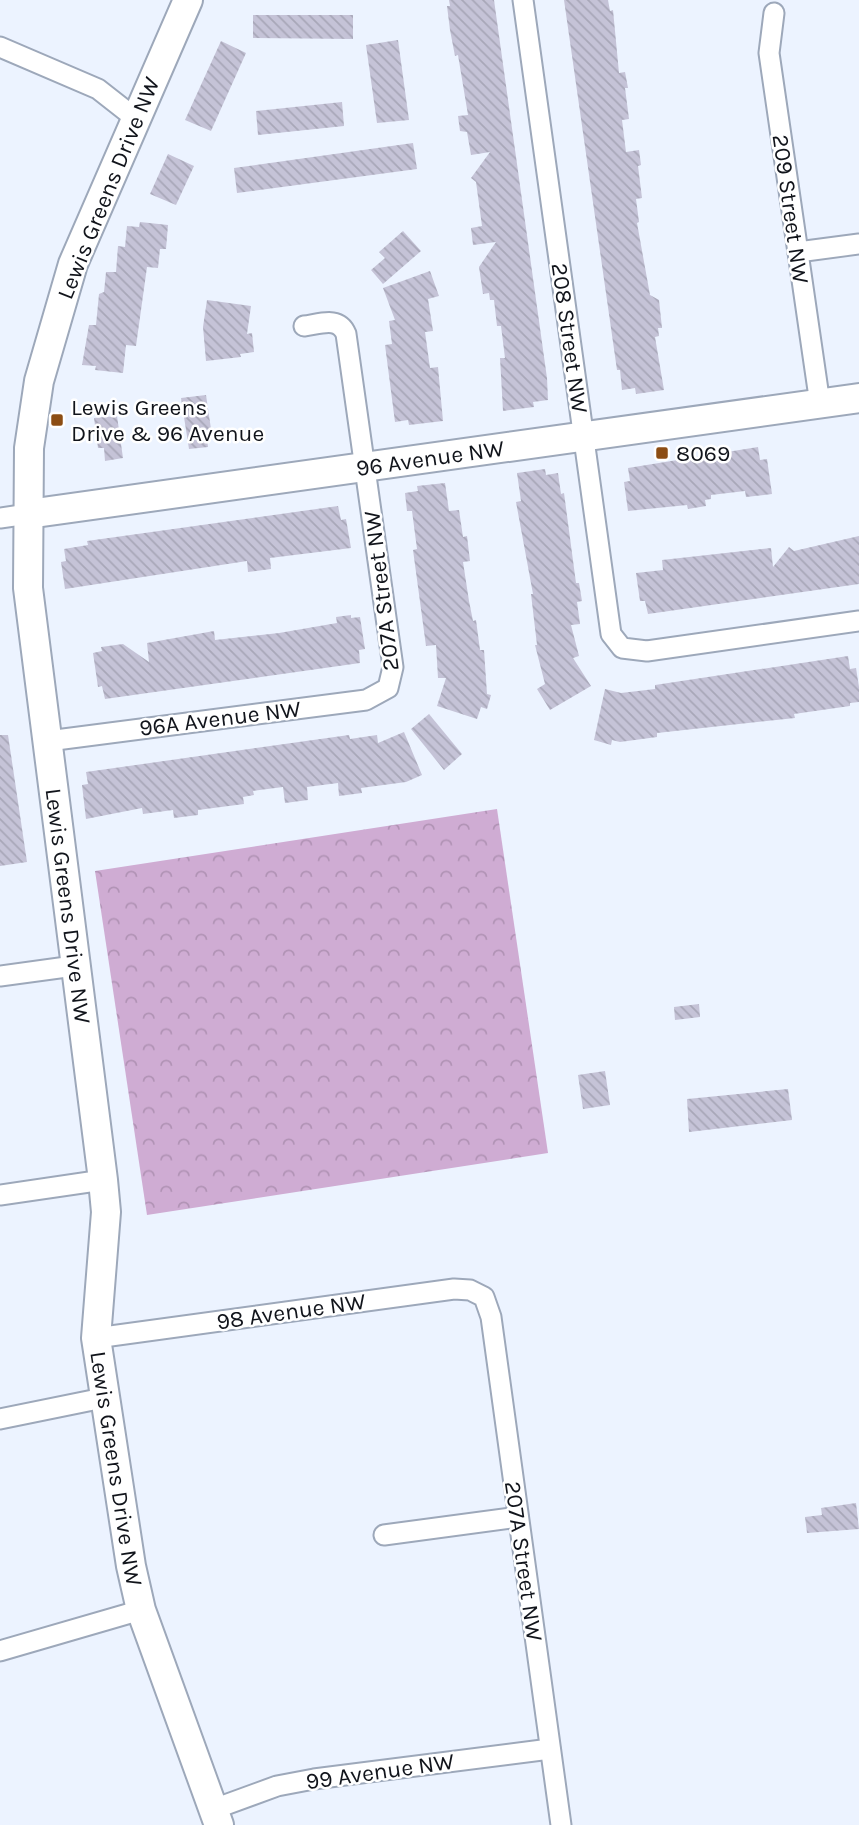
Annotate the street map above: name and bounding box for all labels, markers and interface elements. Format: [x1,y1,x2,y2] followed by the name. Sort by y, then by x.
[52,73,166,303] street label: Lewis Greens Drive NW
[767,133,814,286] street label: 209 Street NW
[546,261,593,415] street label: 208 Street NW
[71,394,264,447] place label: Lewis Greens Drive & 96 Avenue
[49,412,65,428] marker: Lewis Greens Drive & 96 Avenue
[354,435,506,482] street label: 96 Avenue NW
[676,440,730,467] place label: 8069
[654,445,670,461] marker: 8069
[358,509,405,673] street label: 207A Street NW
[138,695,303,742] street label: 96A Avenue NW
[39,787,96,1026] street label: Lewis Greens Drive NW
[215,1288,368,1335] street label: 98 Avenue NW
[84,1349,148,1589] street label: Lewis Greens Drive NW
[499,1479,548,1643] street label: 207A Street NW
[304,1748,456,1795] street label: 99 Avenue NW

